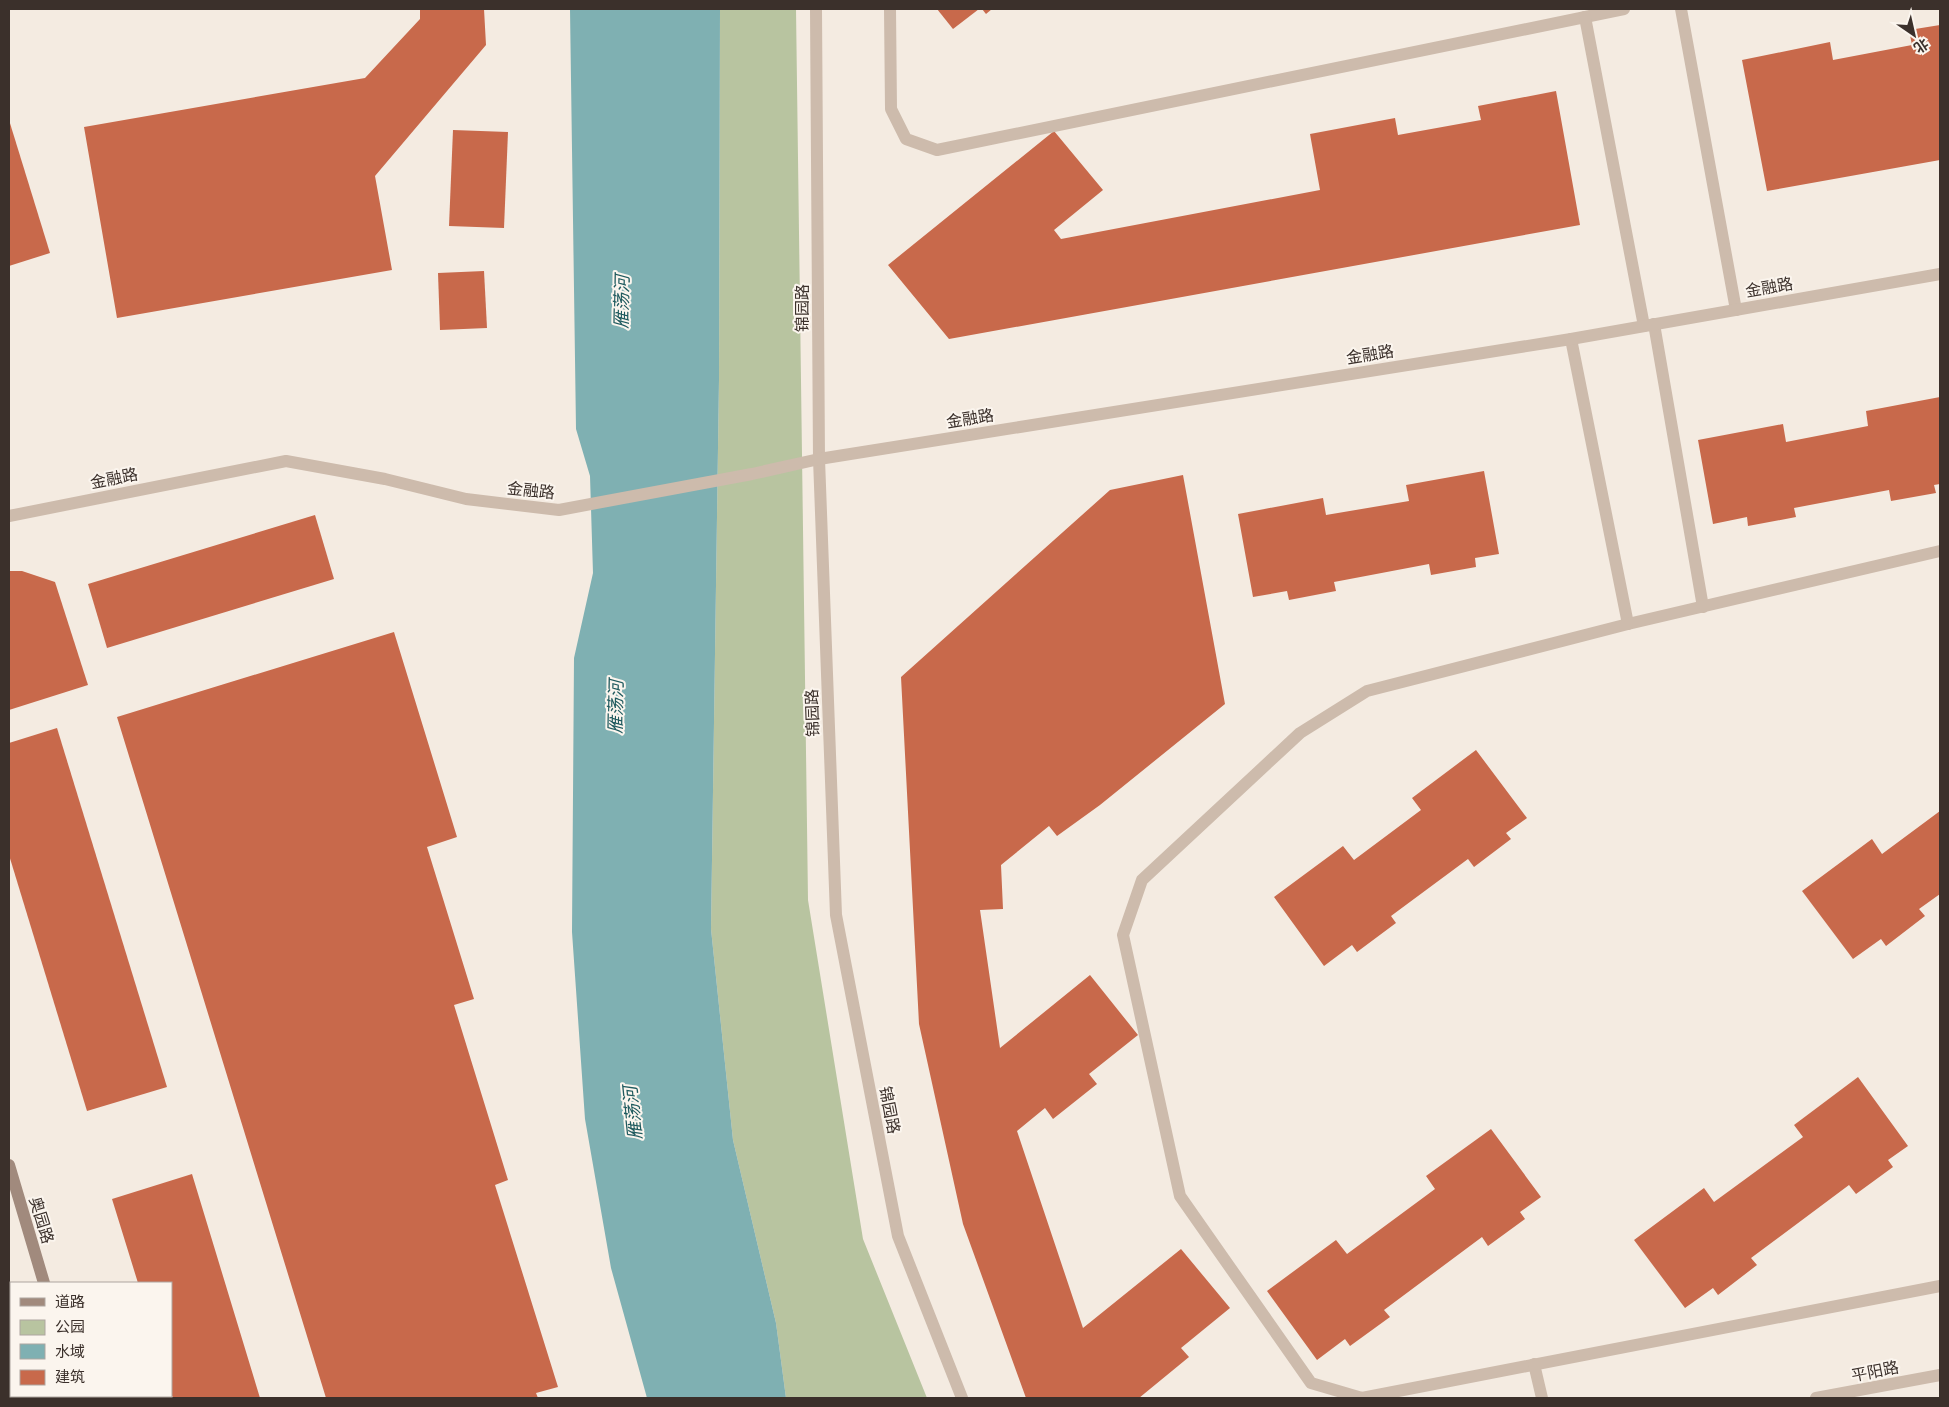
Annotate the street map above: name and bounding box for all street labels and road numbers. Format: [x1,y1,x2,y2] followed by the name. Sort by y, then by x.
[1744,274,1795,302] street label: 金融路
[793,284,813,332] street label: 锦园路
[1345,341,1395,369] street label: 金融路
[945,405,995,433] street label: 金融路
[89,465,140,493] street label: 金融路
[506,479,556,503] street label: 金融路
[802,689,824,737] street label: 锦园路
[875,1085,903,1136] street label: 锦园路
[24,1194,58,1246] street label: 奥园路
[1850,1358,1901,1386] street label: 平阳路

